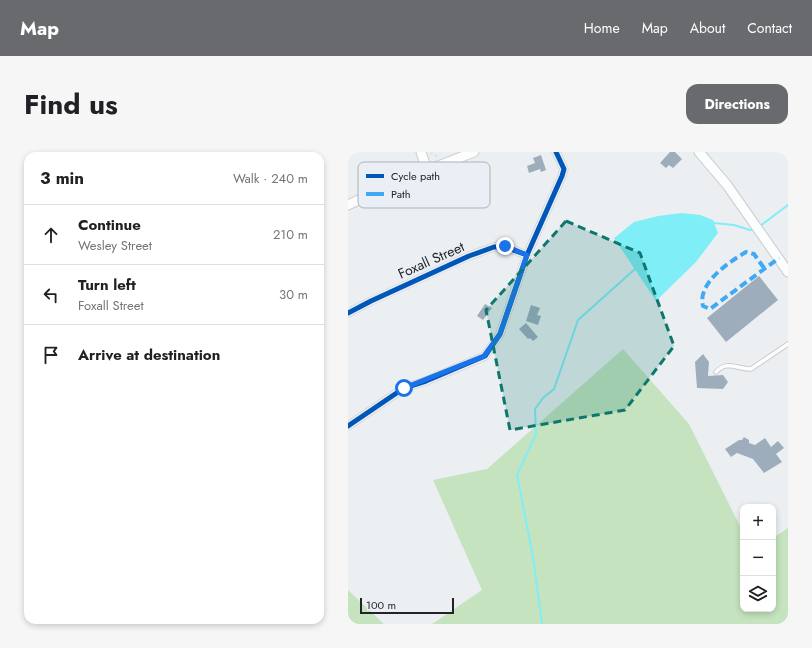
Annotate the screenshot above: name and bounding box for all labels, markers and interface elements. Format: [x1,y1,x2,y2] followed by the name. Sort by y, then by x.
[20,15,59,42] text: Map
[584,18,620,38] text: Home
[642,18,668,38] text: Map
[690,18,725,38] text: About
[747,18,792,38] text: Contact
[24,84,118,125] text: Find us
[686,84,788,124] button: Directions
[358,162,490,208] legend
[40,166,84,190] text: 3 min
[391,168,440,184] text: Cycle path
[233,169,308,188] text: Walk · 240 m
[391,186,410,202] text: Path
[78,214,141,236] text: Continue
[40,224,62,246] icon: ahead
[273,225,308,244] text: 210 m
[78,236,152,255] text: Wesley Street
[395,236,468,284] street label: Foxall Street
[496,237,514,255] route end
[78,274,136,296] text: Turn left
[40,284,62,306] icon: left
[279,285,308,304] text: 30 m
[78,296,144,315] text: Foxall Street
[40,344,62,366] icon: arrive
[78,344,220,366] text: Arrive at destination
[395,379,413,397] route start
[740,504,776,612] map controls
[740,504,776,540] button: +
[740,540,776,576] button: −
[740,576,776,612] button: layers
[360,596,454,615] scale bar
[366,597,396,613] text: 100 m

